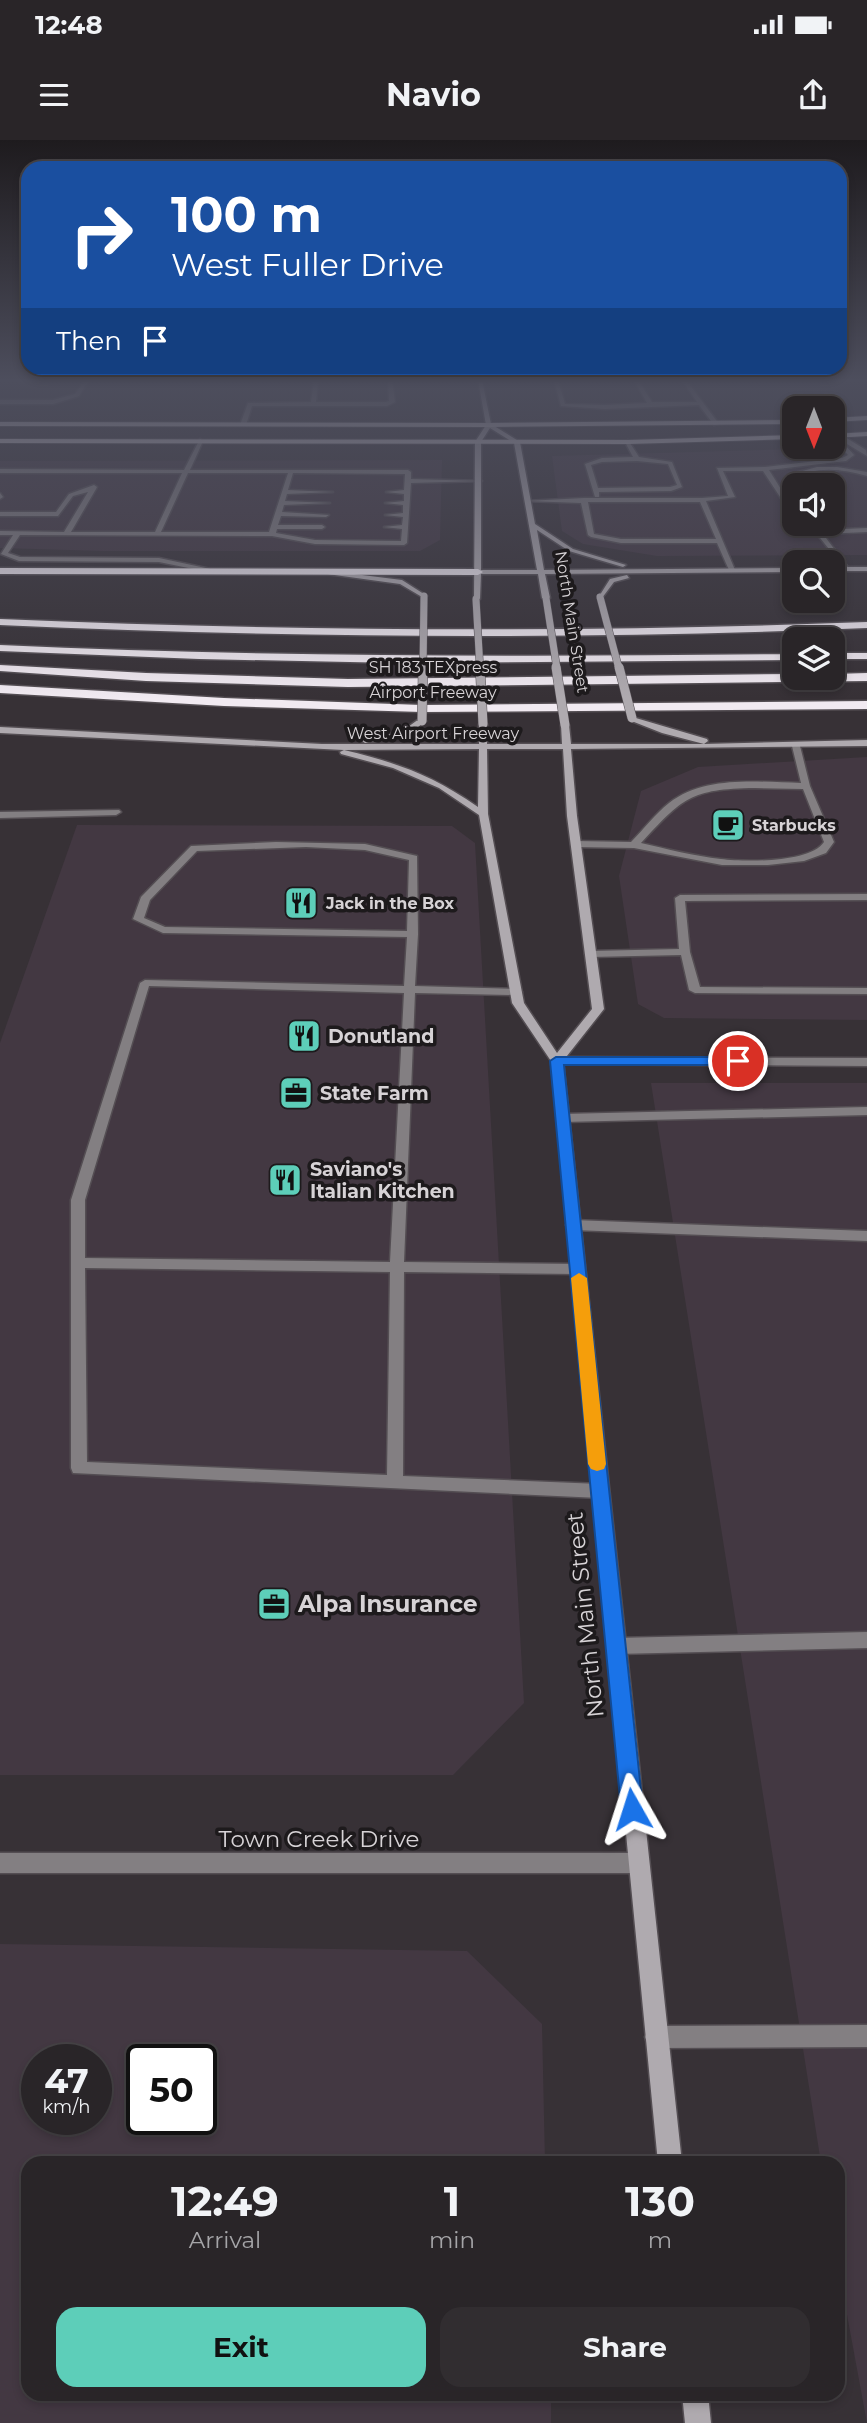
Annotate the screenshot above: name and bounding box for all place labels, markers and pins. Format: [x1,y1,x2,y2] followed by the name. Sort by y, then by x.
[709,806,747,844] cafe icon: Starbucks
[752,816,836,835] place label: Starbucks
[282,884,320,922] restaurant icon: Jack in the Box
[325,894,455,913] place label: Jack in the Box
[285,1017,323,1055] restaurant icon: Donutland
[328,1025,434,1048] place label: Donutland
[708,1031,768,1091] pin
[277,1074,315,1112] office icon: State Farm
[320,1082,429,1105] place label: State Farm
[310,1158,455,1203] place label: Saviano's Italian Kitchen
[266,1161,304,1199] restaurant icon: Saviano's Italian Kitchen
[255,1585,293,1623] office icon: Alpa Insurance
[297,1590,478,1618] place label: Alpa Insurance

